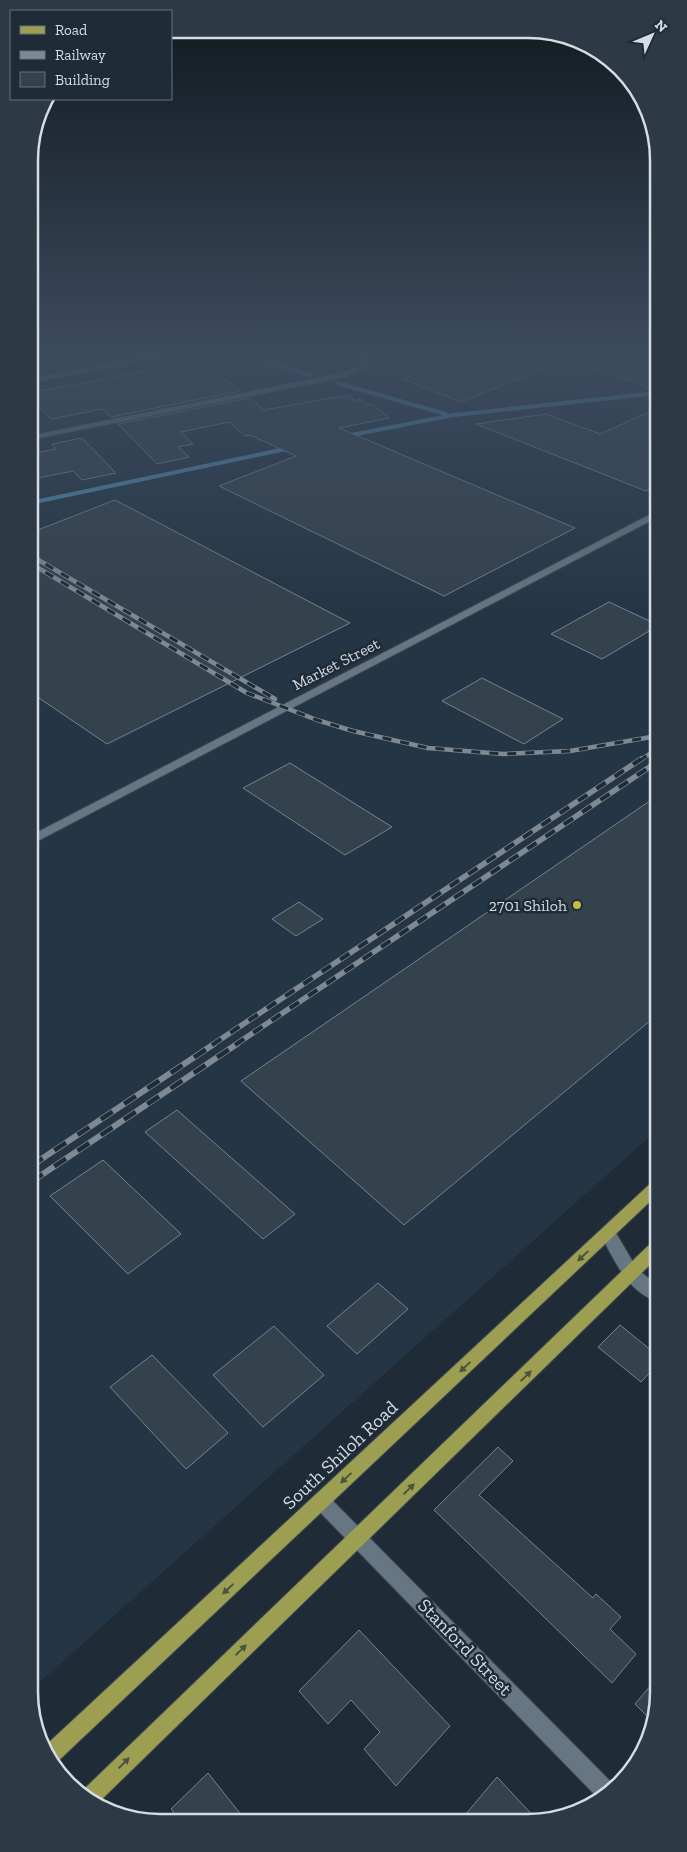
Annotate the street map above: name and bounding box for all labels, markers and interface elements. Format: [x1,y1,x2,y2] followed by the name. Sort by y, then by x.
[10,10,172,100] legend
[627,10,677,60] north arrow
[651,17,671,36] text: N
[55,21,88,39] text: Road
[55,46,106,64] text: Railway
[55,71,110,89] text: Building
[289,634,383,694] street label: Market Street
[489,896,567,915] place label: 2701 Shiloh
[571,899,583,911] marker: 2701 Shiloh
[578,1250,590,1262] one-way arrow
[459,1361,471,1373] one-way arrow
[519,1370,531,1382] one-way arrow
[278,1395,403,1514] street label: South Shiloh Road
[341,1472,353,1484] one-way arrow
[402,1483,414,1495] one-way arrow
[222,1583,234,1595] one-way arrow
[413,1594,517,1700] street label: Stanford Street
[235,1644,247,1656] one-way arrow
[118,1757,130,1769] one-way arrow

